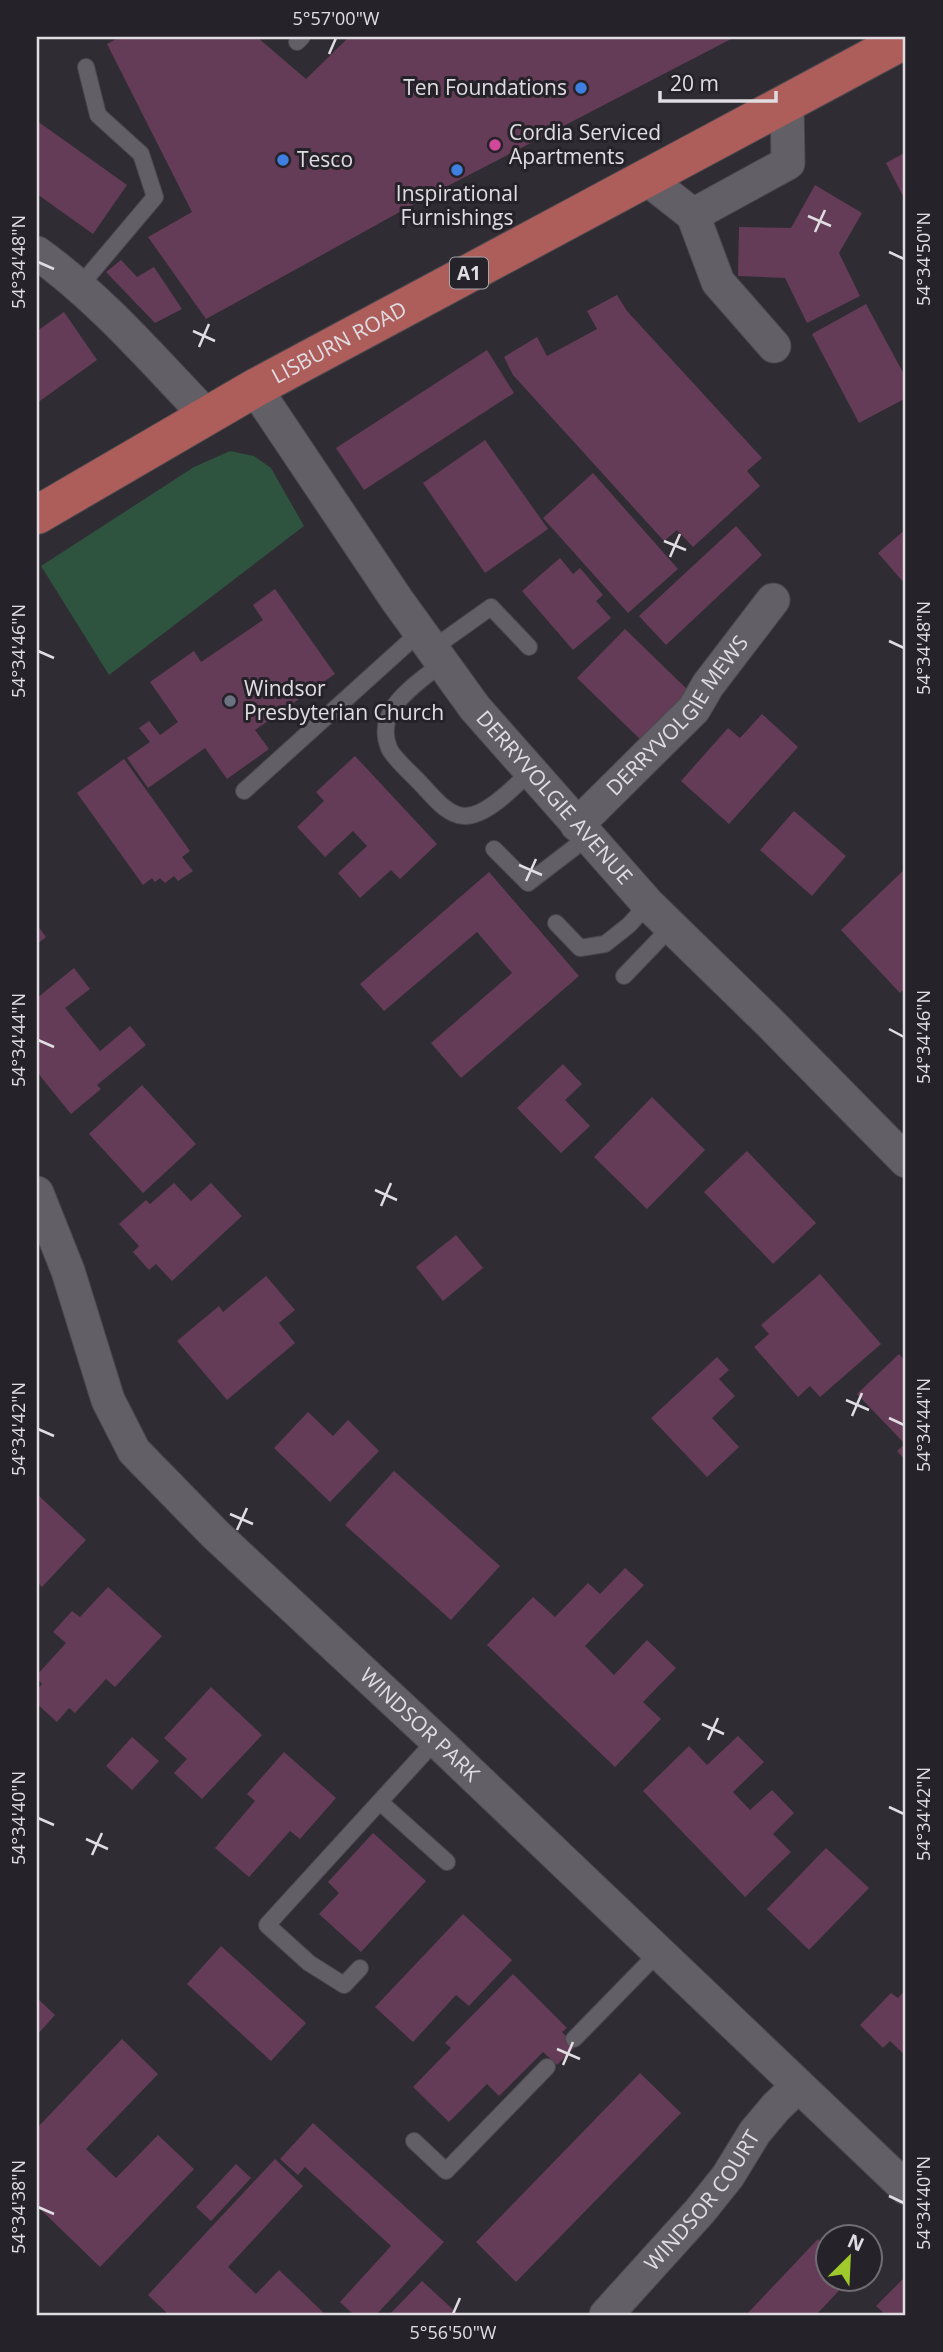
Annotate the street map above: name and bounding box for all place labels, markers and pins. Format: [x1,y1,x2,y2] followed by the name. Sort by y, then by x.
[403,73,567,101] place label: Ten Foundations
[573,80,589,96] marker: Ten Foundations
[509,118,661,170] place label: Cordia Serviced Apartments
[487,137,503,153] marker: Cordia Serviced Apartments
[297,145,353,173] place label: Tesco
[275,152,291,168] marker: Tesco
[449,162,465,178] marker: Inspirational Furnishings
[396,179,518,231] place label: Inspirational Furnishings
[244,674,444,726] place label: Windsor Presbyterian Church
[222,693,238,709] marker: Windsor Presbyterian Church

